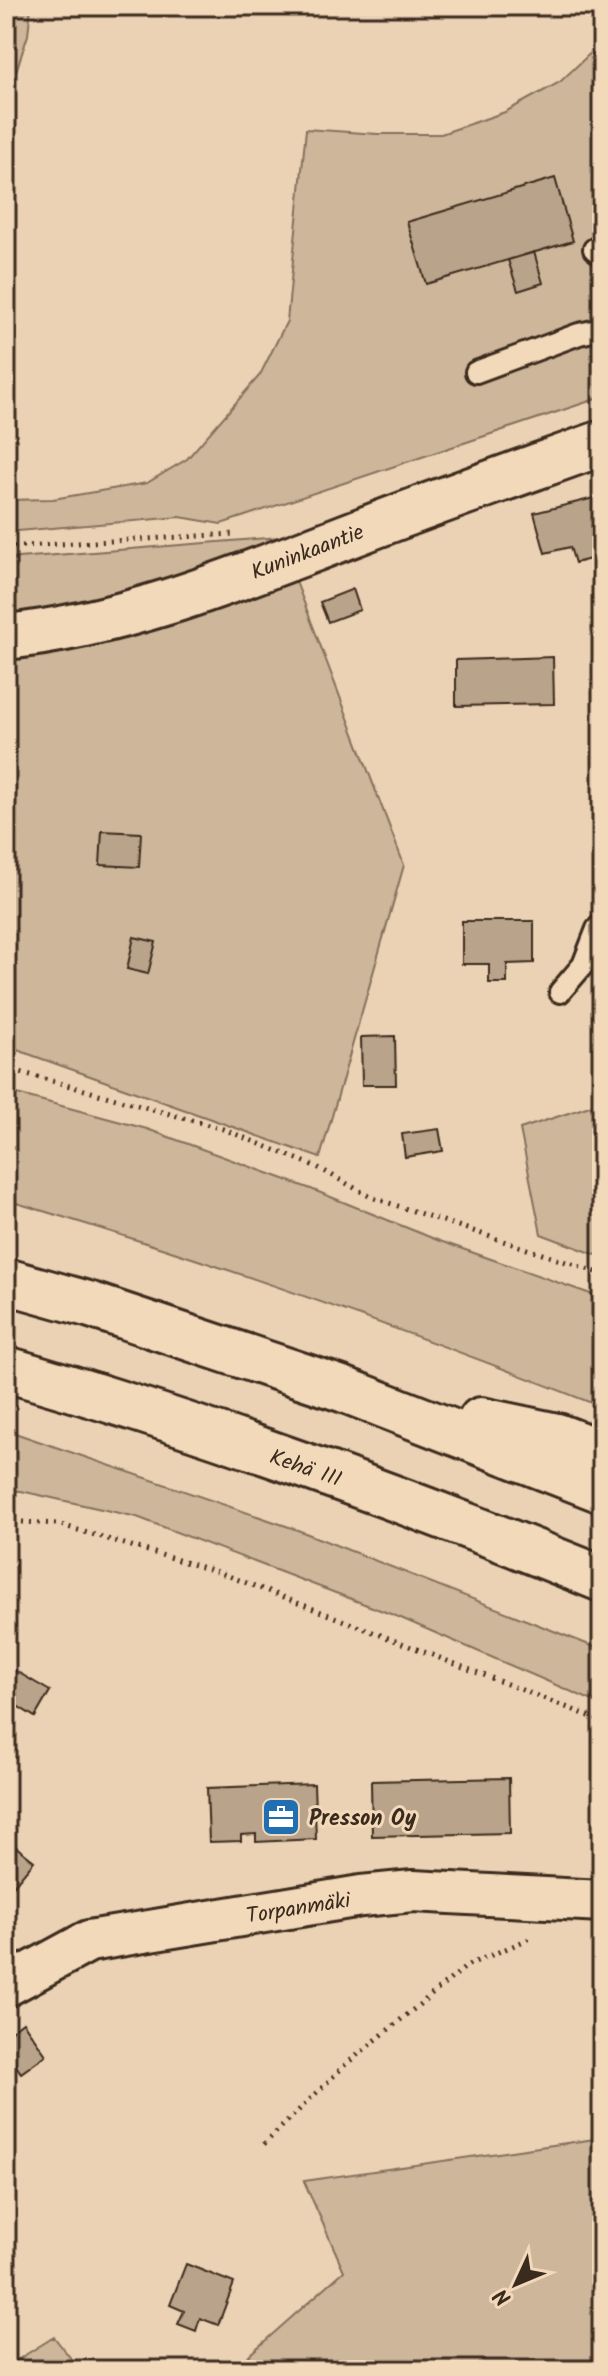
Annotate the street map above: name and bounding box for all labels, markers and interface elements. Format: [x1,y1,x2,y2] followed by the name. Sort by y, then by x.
[246,516,370,591] street label: Kuninkaantie
[264,1441,346,1498] street label: Kehä III
[260,1796,302,1838] office icon: Presson Oy
[309,1802,417,1837] place label: Presson Oy
[244,1884,354,1935] street label: Torpanmäki
[476,2244,556,2324] north arrow
[486,2279,521,2313] text: N

